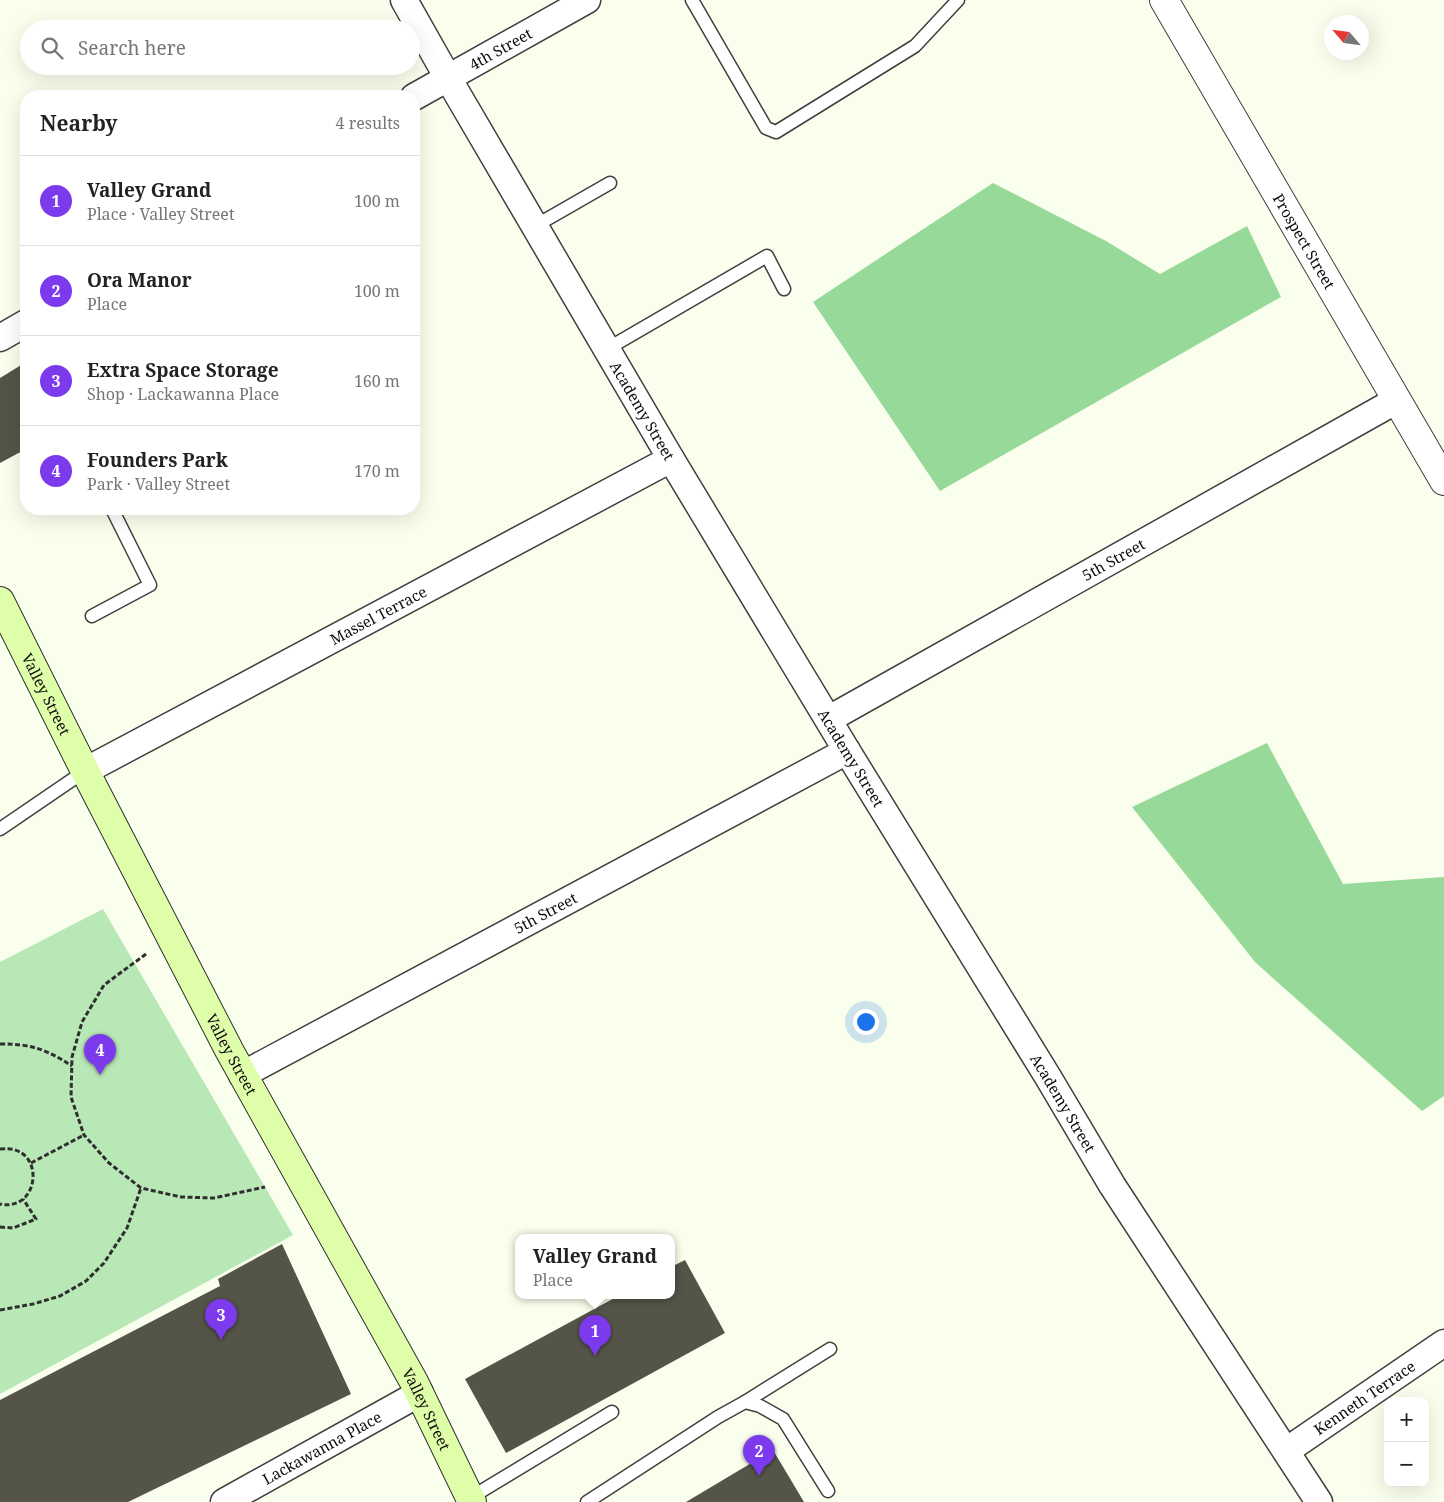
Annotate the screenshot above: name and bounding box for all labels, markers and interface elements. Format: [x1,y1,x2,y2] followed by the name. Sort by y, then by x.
[1324,15,1369,60] north arrow
[20,20,420,75] search box
[465,23,535,74] street label: 4th Street
[38,34,66,62] icon: search
[78,35,186,61] text: Search here
[40,109,118,137] text: Nearby
[336,112,400,134] text: 4 results
[87,177,211,203] text: Valley Grand
[51,190,61,212] text: 1
[354,190,400,212] text: 100 m
[1269,190,1340,293] street label: Prospect Street
[87,203,235,225] text: Place · Valley Street
[87,267,192,293] text: Ora Manor
[51,280,61,302] text: 2
[354,280,400,302] text: 100 m
[87,293,127,315] text: Place
[87,357,279,383] text: Extra Space Storage
[606,357,680,464] street label: Academy Street
[51,370,61,392] text: 3
[354,370,400,392] text: 160 m
[87,383,279,405] text: Shop · Lackawanna Place
[87,447,228,473] text: Founders Park
[51,460,61,482] text: 4
[354,460,400,482] text: 170 m
[87,473,230,495] text: Park · Valley Street
[1078,534,1148,585] street label: 5th Street
[326,581,430,649] street label: Massel Terrace
[18,650,75,738] street label: Valley Street
[814,705,889,811] street label: Academy Street
[510,887,580,938] street label: 5th Street
[853,1009,879,1035] your location
[202,1010,262,1098] street label: Valley Street
[84,1034,116,1075] pin: 4
[1026,1050,1100,1156] street label: Academy Street
[515,1234,675,1299] popup
[533,1243,657,1269] text: Valley Grand
[533,1269,573,1291] text: Place
[205,1299,237,1340] pin: 3
[579,1315,611,1356] pin: 1
[1310,1356,1419,1439] street label: Kenneth Terrace
[398,1364,455,1453] street label: Valley Street
[1384,1397,1429,1487] map controls
[1384,1397,1429,1442] button: +
[259,1406,385,1489] street label: Lackawanna Place
[743,1435,775,1476] pin: 2
[1384,1442,1429,1487] button: −

